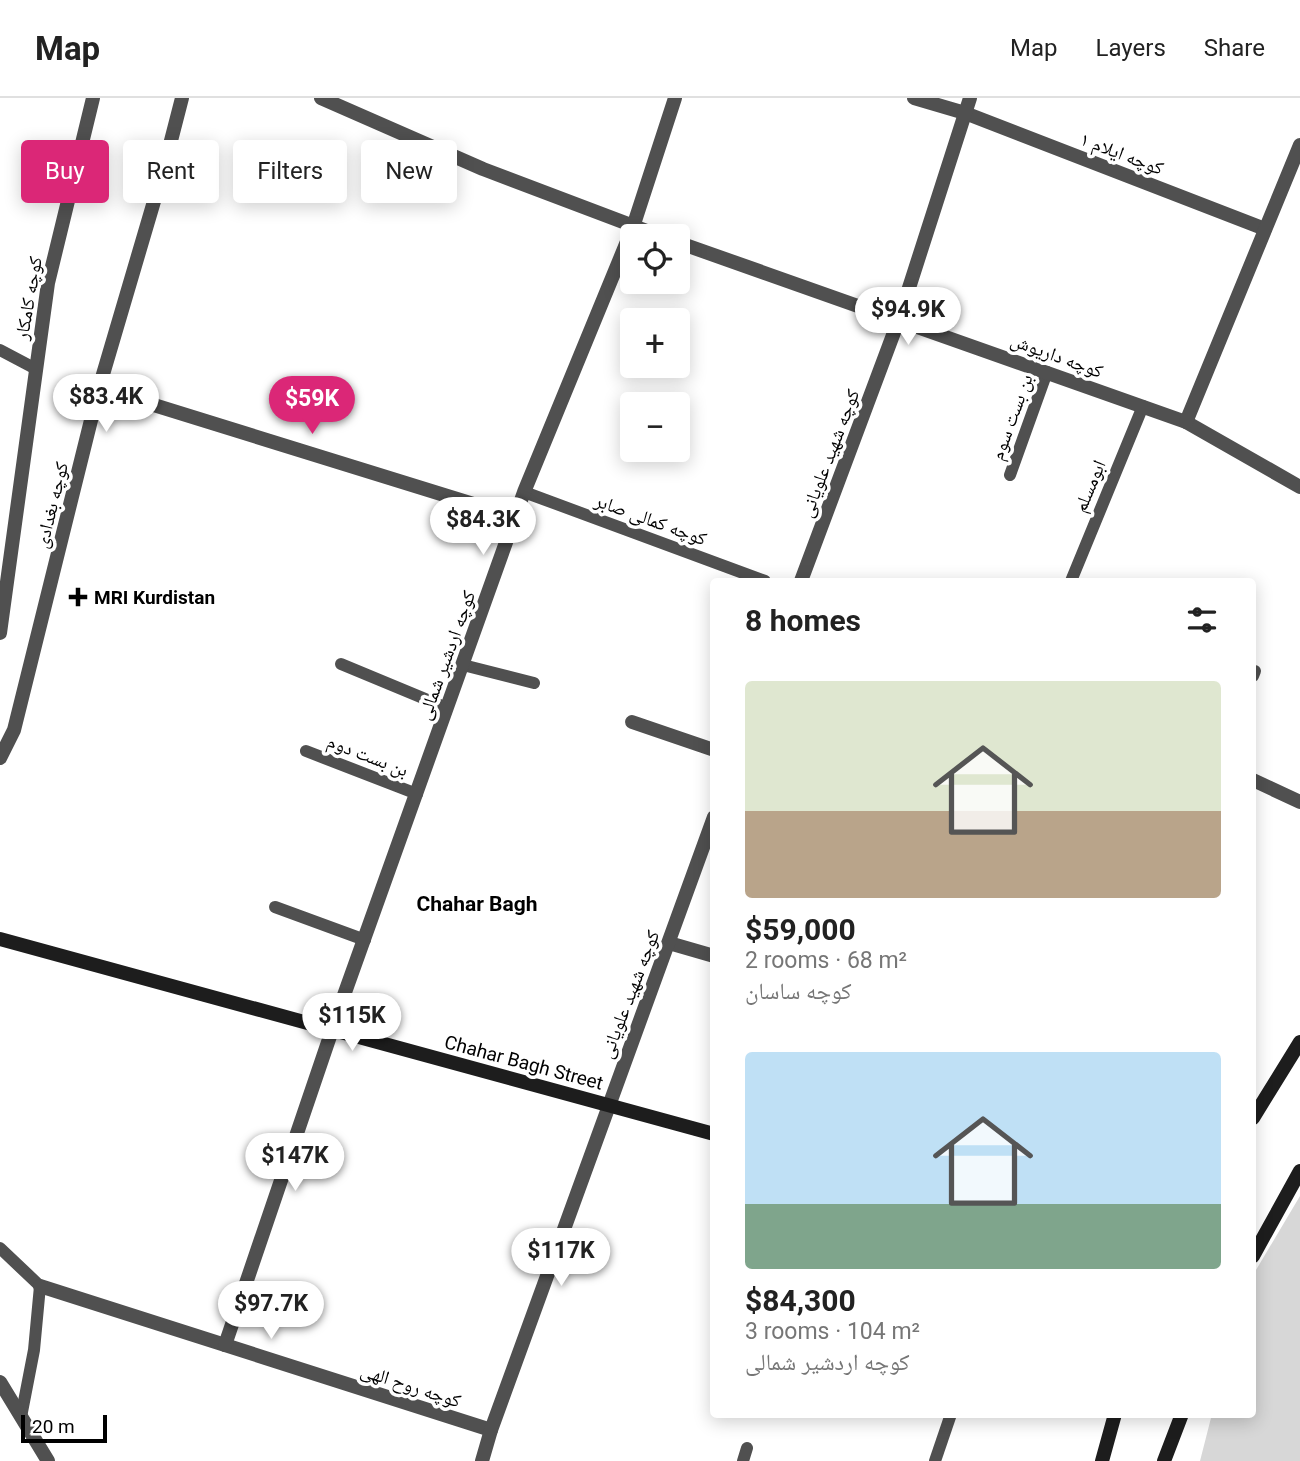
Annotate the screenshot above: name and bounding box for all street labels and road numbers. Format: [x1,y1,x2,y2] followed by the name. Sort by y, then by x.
[1076,127,1167,182] street label: کوچه ایلام ۱
[10,254,47,343] street label: کوچه کامکار
[1008,328,1106,383] street label: کوچه داریوش
[985,371,1040,464] street label: بن بست سوم
[795,386,864,520] street label: کوچه شهید علویانی
[1068,457,1112,516] street label: ابومسلم
[30,459,73,551] street label: کوچه بغدادی
[591,488,710,550] street label: کوچه کمالی صابر
[412,587,481,723] street label: کوچه اردشیر شمالی
[323,729,412,783] street label: بن بست دوم
[595,927,664,1061] street label: کوچه شهید علویانی
[442,1030,606,1095] street label: Chahar Bagh Street
[358,1358,464,1413] street label: کوچه روح الهی

